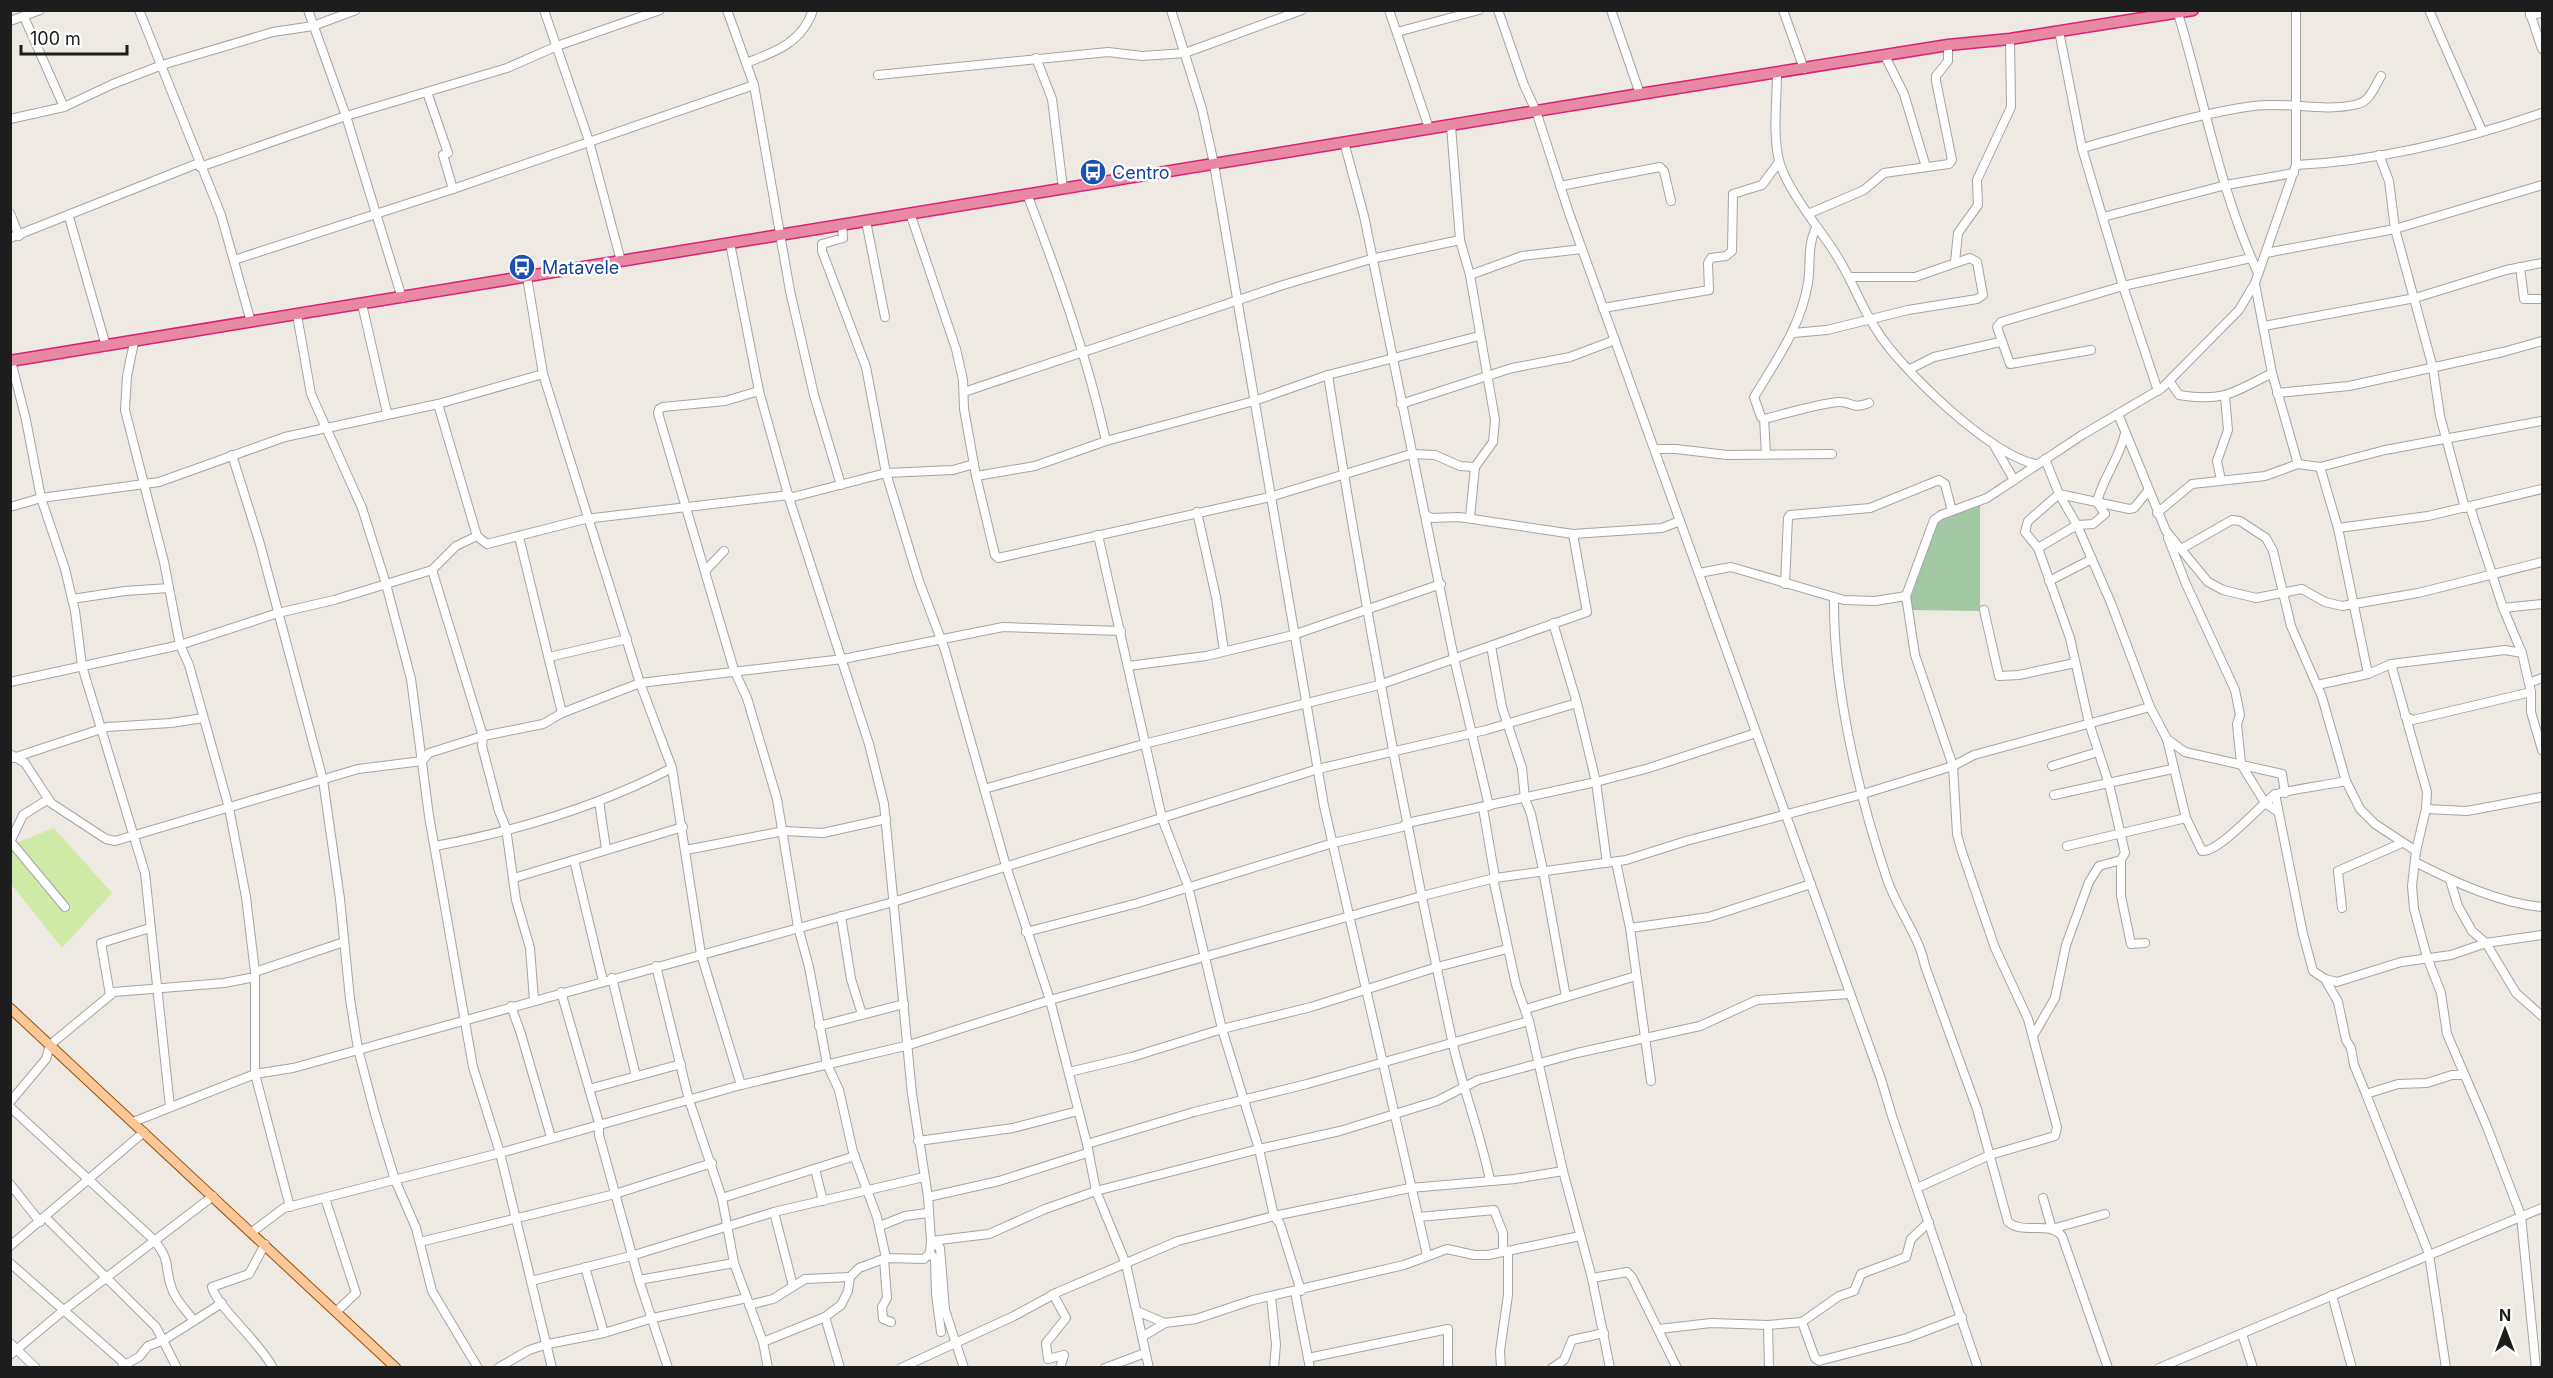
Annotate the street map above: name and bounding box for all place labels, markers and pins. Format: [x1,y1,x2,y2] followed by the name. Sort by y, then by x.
[1078,157,1108,187] bus stop icon: Centro
[1112,162,1169,183] place label: Centro
[507,252,537,282] bus stop icon: Matavele
[542,257,619,278] place label: Matavele

